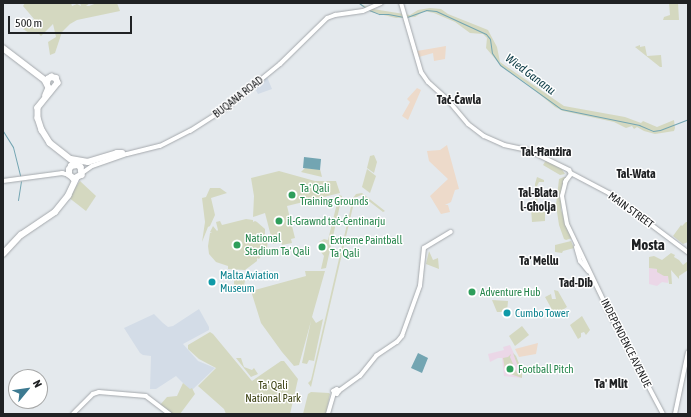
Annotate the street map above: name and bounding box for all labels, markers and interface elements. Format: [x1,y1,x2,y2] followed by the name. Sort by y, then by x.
[10,8,134,34] scale bar
[15,16,42,30] text: 500 m
[502,52,558,98] water label: Wied Gananu
[210,73,266,121] street label: BUQANA ROAD
[437,94,481,108] district label: Taċ-Ċawla
[521,146,571,160] district label: Tal-Ħanżira
[616,168,656,182] district label: Tal-Wata
[300,182,368,208] place label: Ta' Qali Training Grounds
[518,187,558,215] district label: Tal-Blata l-Għolja
[606,189,656,231] street label: MAIN STREET
[287,190,297,200] marker: Ta' Qali Training Grounds
[287,214,385,228] place label: il-Grawnd taċ-Ċentinarju
[274,216,284,226] marker: il-Grawnd taċ-Ċentinarju
[245,232,310,258] place label: National Stadium Ta' Qali
[330,234,402,260] place label: Extreme Paintball Ta' Qali
[631,236,665,254] district label: Mosta
[232,240,242,250] marker: National Stadium Ta' Qali
[317,242,327,252] marker: Extreme Paintball Ta' Qali
[519,255,559,269] district label: Ta' Mellu
[220,269,279,295] place label: Malta Aviation Museum
[207,277,217,287] marker: Malta Aviation Museum
[559,277,593,291] district label: Tad-Dib
[480,285,540,299] place label: Adventure Hub
[467,287,477,297] marker: Adventure Hub
[598,296,654,390] street label: INDEPENDENCE AVENUE
[515,306,569,320] place label: Cumbo Tower
[502,308,512,318] marker: Cumbo Tower
[518,362,574,376] place label: Football Pitch
[505,364,515,374] marker: Football Pitch
[8,369,48,409] north arrow
[594,376,628,392] district label: Ta' Mlit
[31,378,44,389] text: N
[245,379,301,405] park label: Ta' Qali National Park

